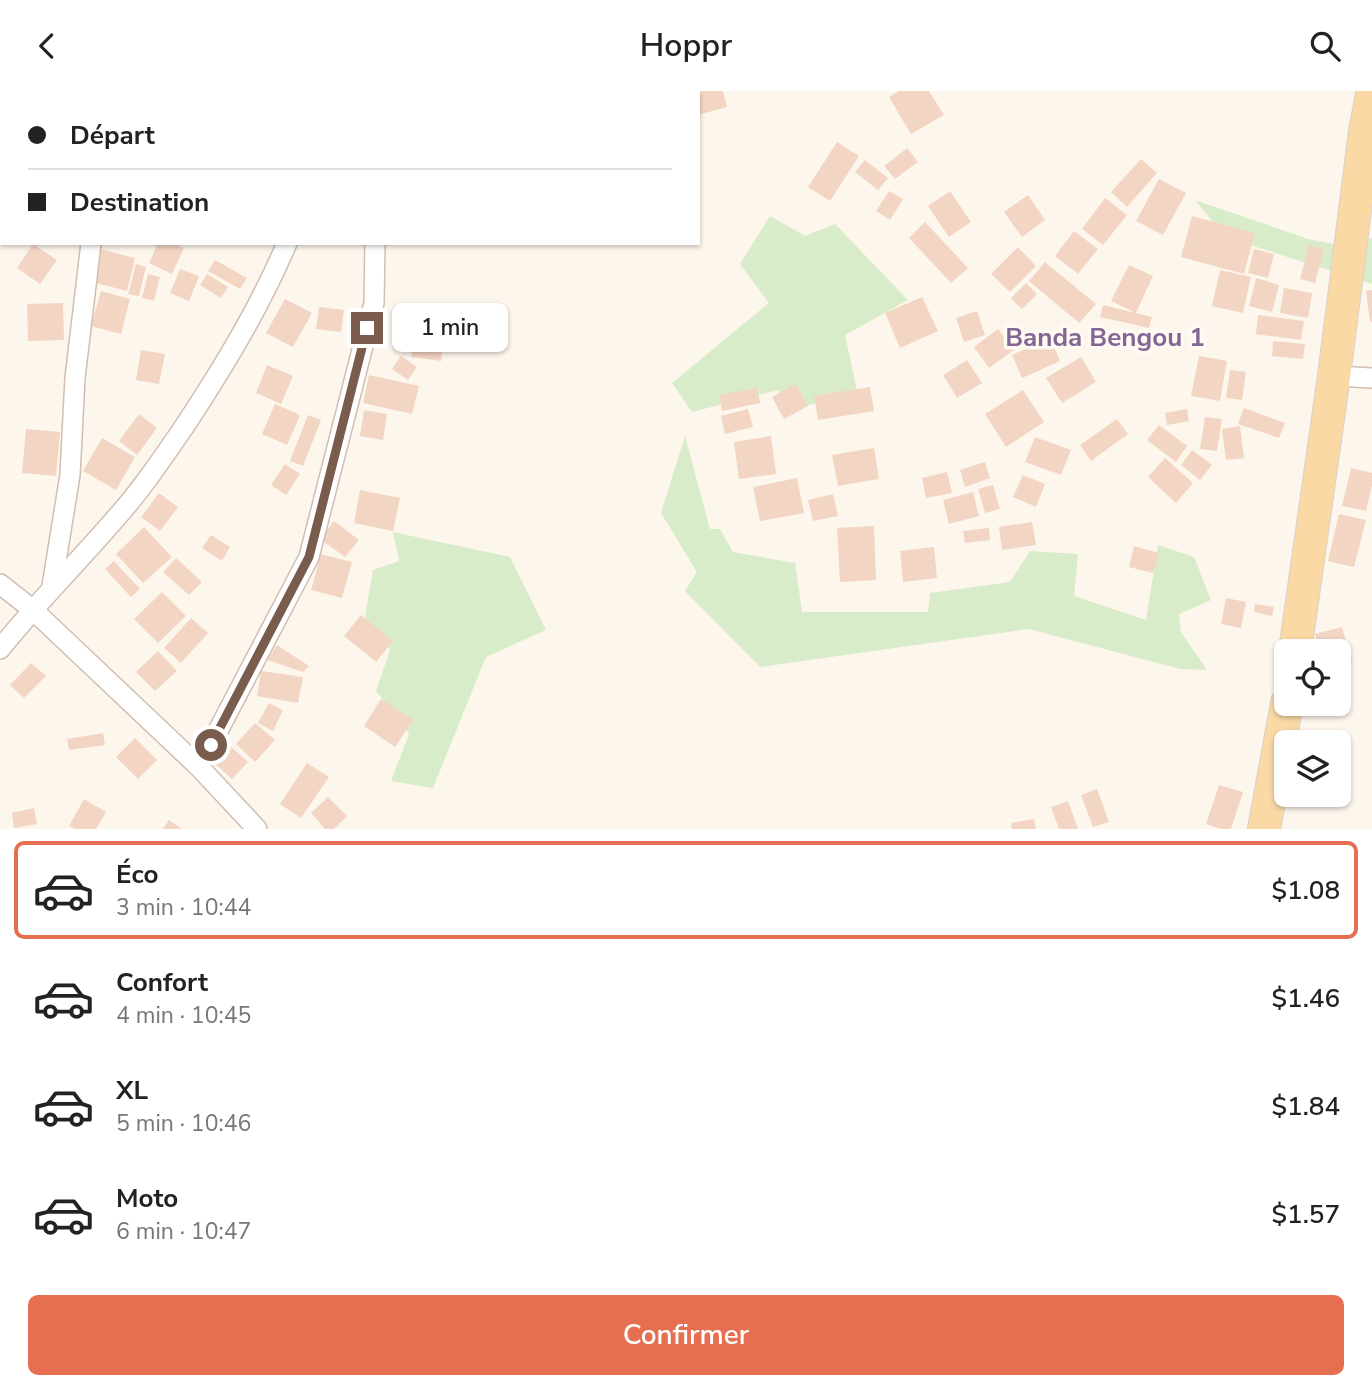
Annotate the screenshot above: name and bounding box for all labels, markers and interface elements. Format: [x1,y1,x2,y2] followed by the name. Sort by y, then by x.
[640,24,732,67] text: Hoppr
[28,27,66,65] icon: back
[1306,27,1344,65] icon: search
[70,118,155,153] text: Départ
[70,185,209,220] text: Destination
[392,303,507,353] callout: 1 min
[351,312,383,344] route end
[421,312,479,343] text: 1 min
[1005,320,1205,355] district label: Banda Bengou 1
[1274,639,1351,807] map controls
[1274,639,1351,716] button: locate
[195,729,227,761] route start
[1274,730,1351,807] button: layers
[116,857,158,892] text: Éco
[32,859,95,922] icon: car
[1271,873,1340,908] text: $1.08
[116,892,251,923] text: 3 min · 10:44
[116,965,208,1000] text: Confort
[32,967,95,1030] icon: car
[1271,981,1340,1016] text: $1.46
[116,1000,251,1031] text: 4 min · 10:45
[116,1073,148,1108] text: XL
[32,1075,95,1138] icon: car
[1271,1089,1340,1124] text: $1.84
[116,1108,251,1139] text: 5 min · 10:46
[116,1181,178,1216] text: Moto
[32,1183,95,1246] icon: car
[1271,1197,1340,1232] text: $1.57
[116,1216,251,1247] text: 6 min · 10:47
[28,1295,1344,1375] button: Confirmer

